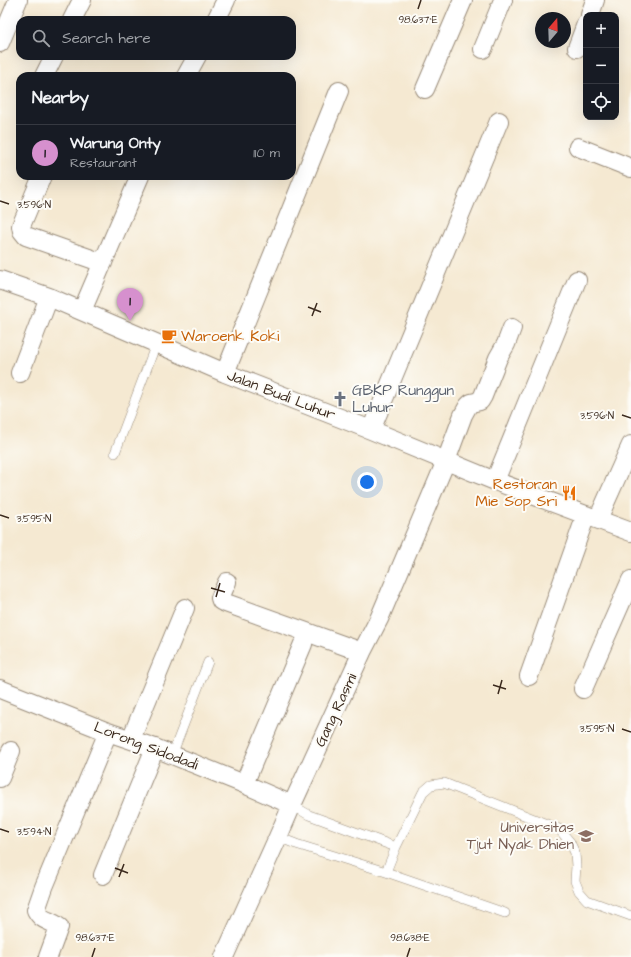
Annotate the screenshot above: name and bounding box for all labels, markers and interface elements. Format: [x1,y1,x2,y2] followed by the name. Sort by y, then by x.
[535,12,571,48] north arrow
[583,12,619,120] map controls
[583,12,619,48] button: +
[398,13,438,27] text: 98.637°E
[16,16,296,60] search box
[30,27,52,49] icon: search
[62,28,151,49] text: Search here
[583,48,619,84] button: −
[583,84,619,120] button: locate
[32,86,89,110] text: Nearby
[70,133,161,154] text: Warung Onty
[44,144,46,162] text: 1
[253,144,280,162] text: 110 m
[70,154,137,172] text: Restaurant
[17,198,51,212] text: 3.596°N
[117,288,143,321] pin: 1
[181,326,280,347] place label: Waroenk Koki
[160,327,178,345] cafe icon: Waroenk Koki
[224,365,338,425] street label: Jalan Budi Luhur
[352,380,455,418] place label: GBKP Runggun Luhur
[331,390,349,408] church icon: GBKP Runggun Luhur
[580,409,614,423] text: 3.596°N
[357,472,377,492] your location
[476,474,558,512] place label: Restoran Mie Sop Sri
[560,484,578,502] restaurant icon: Restoran Mie Sop Sri
[17,512,51,526] text: 3.595°N
[310,669,363,751] street label: Gang Rasmi
[90,716,202,777] street label: Lorong Sidodadi
[580,722,614,736] text: 3.595°N
[467,817,574,856] place label: Universitas Tjut Nyak Dhien
[17,825,51,839] text: 3.594°N
[577,827,595,845] school or university icon: Universitas Tjut Nyak Dhien
[75,931,115,945] text: 98.637°E
[390,931,430,945] text: 98.638°E

